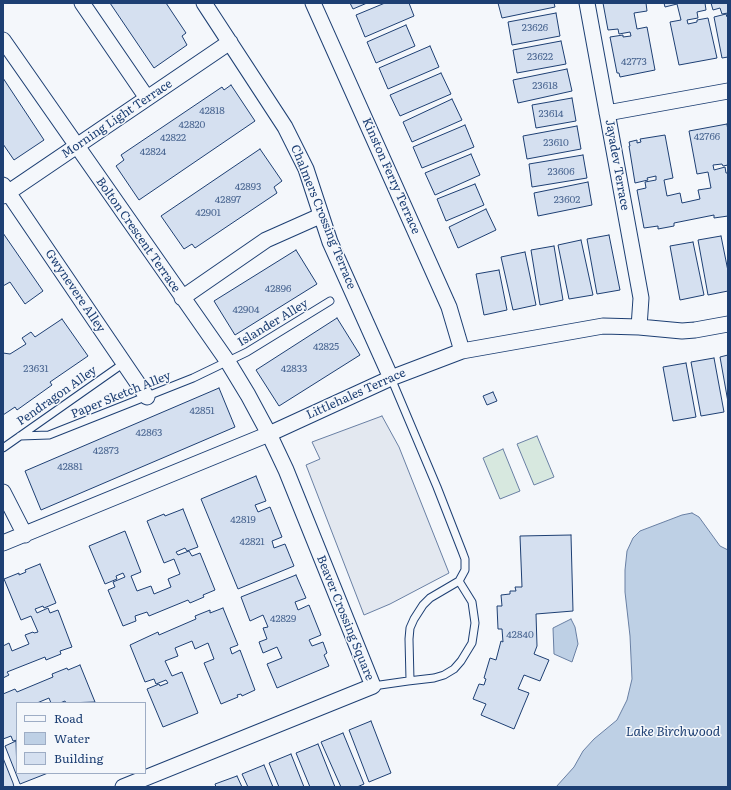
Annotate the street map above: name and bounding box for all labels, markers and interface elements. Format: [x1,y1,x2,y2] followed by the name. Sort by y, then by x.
[522,22,548,34] house number: 23626
[527,51,553,63] house number: 23622
[621,56,647,68] house number: 42773
[59,77,175,161] street label: Morning Light Terrace
[532,80,558,92] house number: 23618
[199,105,225,117] house number: 42818
[538,108,564,120] house number: 23614
[359,116,423,236] street label: Kinston Ferry Terrace
[602,118,632,212] street label: Jayadev Terrace
[179,119,205,131] house number: 42820
[694,131,720,143] house number: 42766
[160,132,186,144] house number: 42822
[543,137,569,149] house number: 23610
[287,143,359,291] street label: Chalmers Crossing Terrace
[140,146,166,158] house number: 42824
[547,166,575,178] house number: 23606
[93,175,183,295] street label: Bolton Crescent Terrace
[235,181,261,193] house number: 42893
[215,194,241,206] house number: 42897
[554,194,580,206] house number: 23602
[195,207,221,219] house number: 42901
[42,247,108,335] street label: Gwynevere Alley
[265,283,291,295] house number: 42896
[235,296,311,350] street label: Islander Alley
[232,304,260,316] house number: 42904
[313,341,339,353] house number: 42825
[14,363,100,429] street label: Pendragon Alley
[23,363,49,375] house number: 23631
[281,363,307,375] house number: 42833
[304,366,408,422] street label: Littlehales Terrace
[69,368,173,422] street label: Paper Sketch Alley
[189,405,215,417] house number: 42851
[136,427,162,439] house number: 42863
[93,445,119,457] house number: 42873
[57,461,83,473] house number: 42881
[230,514,256,526] house number: 42819
[239,536,265,548] house number: 42821
[313,553,377,683] street label: Beaver Crossing Square
[270,613,296,625] house number: 42829
[506,629,534,641] house number: 42840
[16,702,146,774] legend
[54,709,83,727] text: Road
[626,724,720,740] water label: Lake Birchwood
[54,729,90,747] text: Water
[54,749,103,767] text: Building

